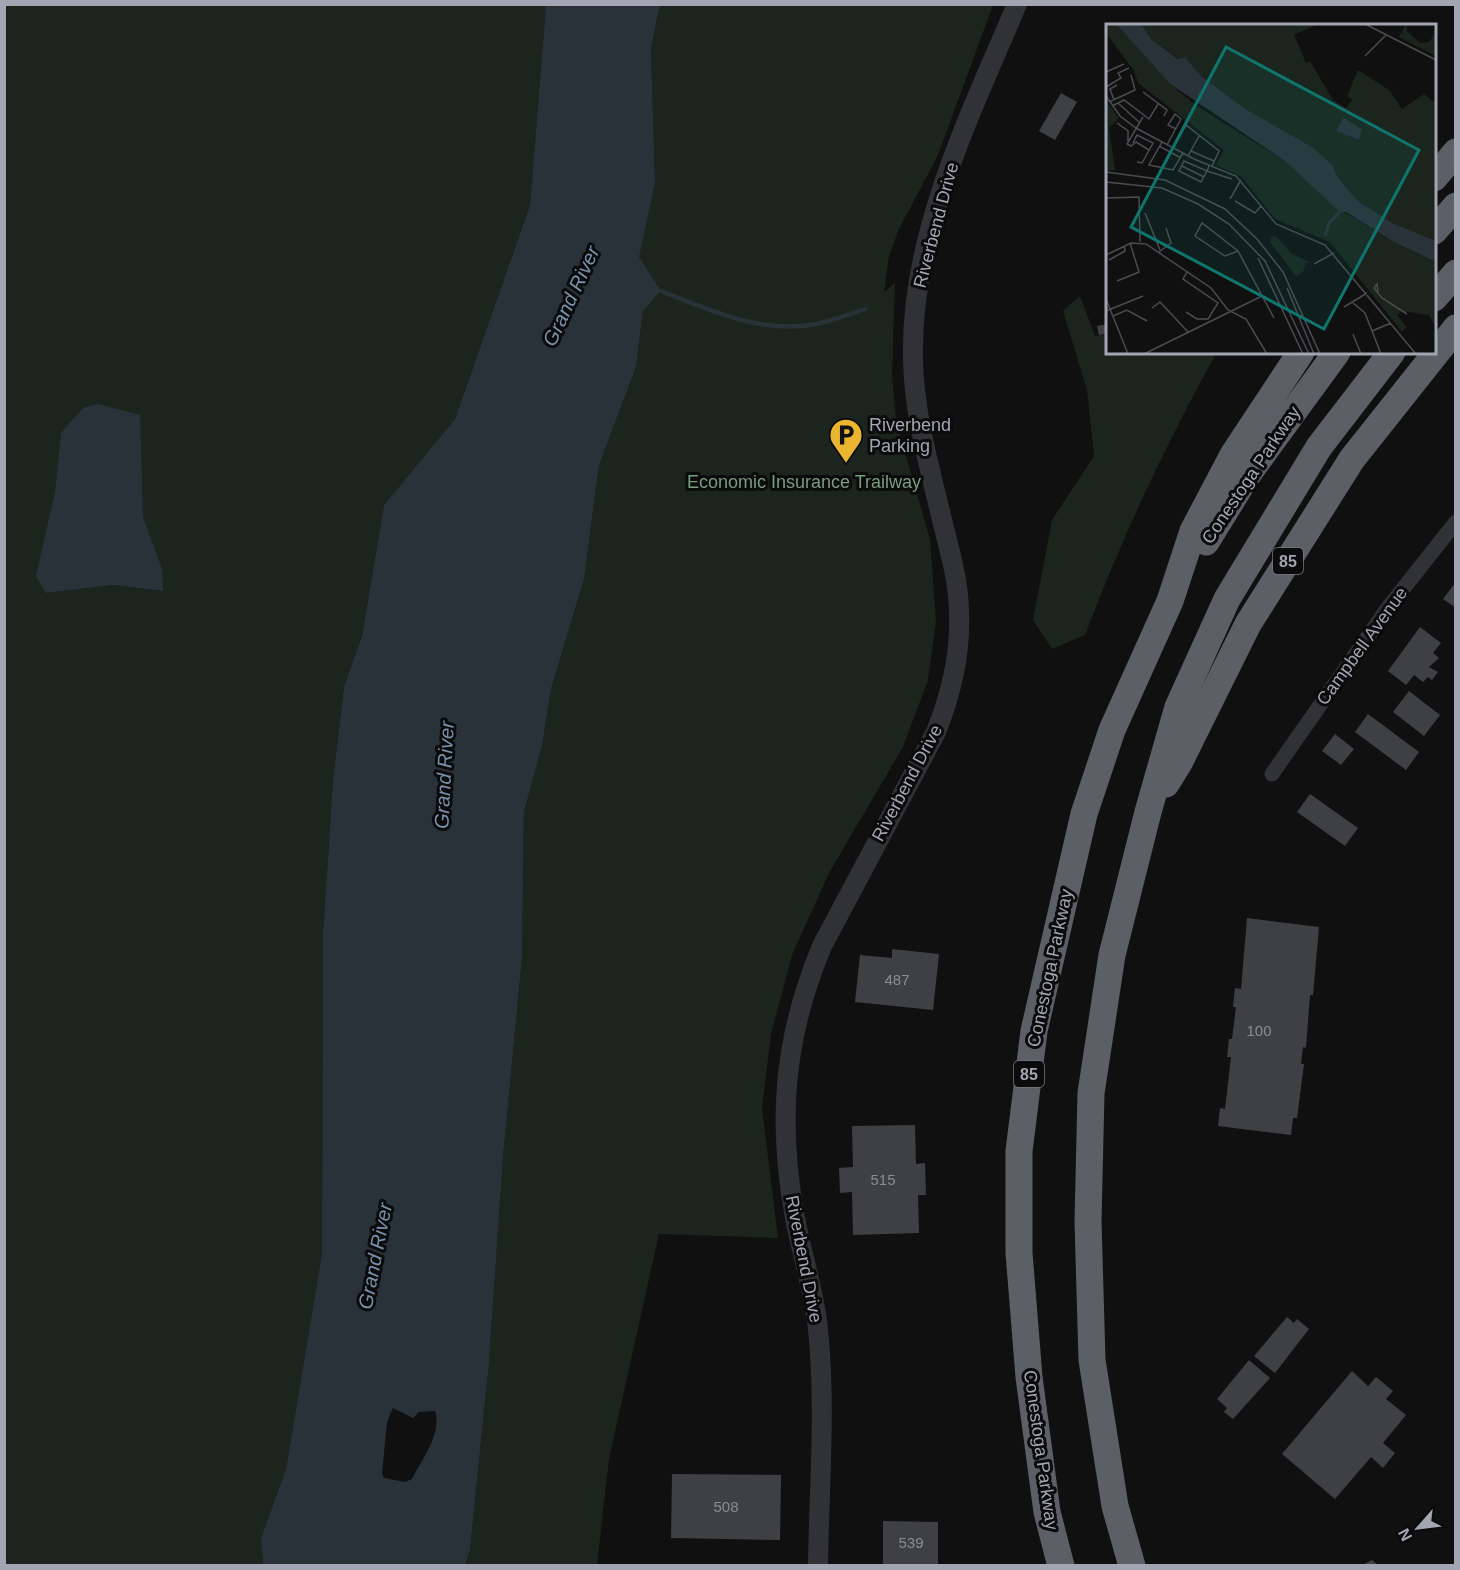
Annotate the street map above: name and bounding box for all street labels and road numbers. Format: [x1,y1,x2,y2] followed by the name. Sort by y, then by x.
[910,160,962,290] street label: Riverbend Drive
[1198,403,1304,547] street label: Conestoga Parkway
[1273,548,1303,574] road number: 85
[1313,583,1411,709] street label: Campbell Avenue
[868,721,946,845] street label: Riverbend Drive
[1023,887,1077,1049] street label: Conestoga Parkway
[1014,1061,1044,1087] road number: 85
[782,1194,826,1324] street label: Riverbend Drive
[1020,1369,1062,1531] street label: Conestoga Parkway

